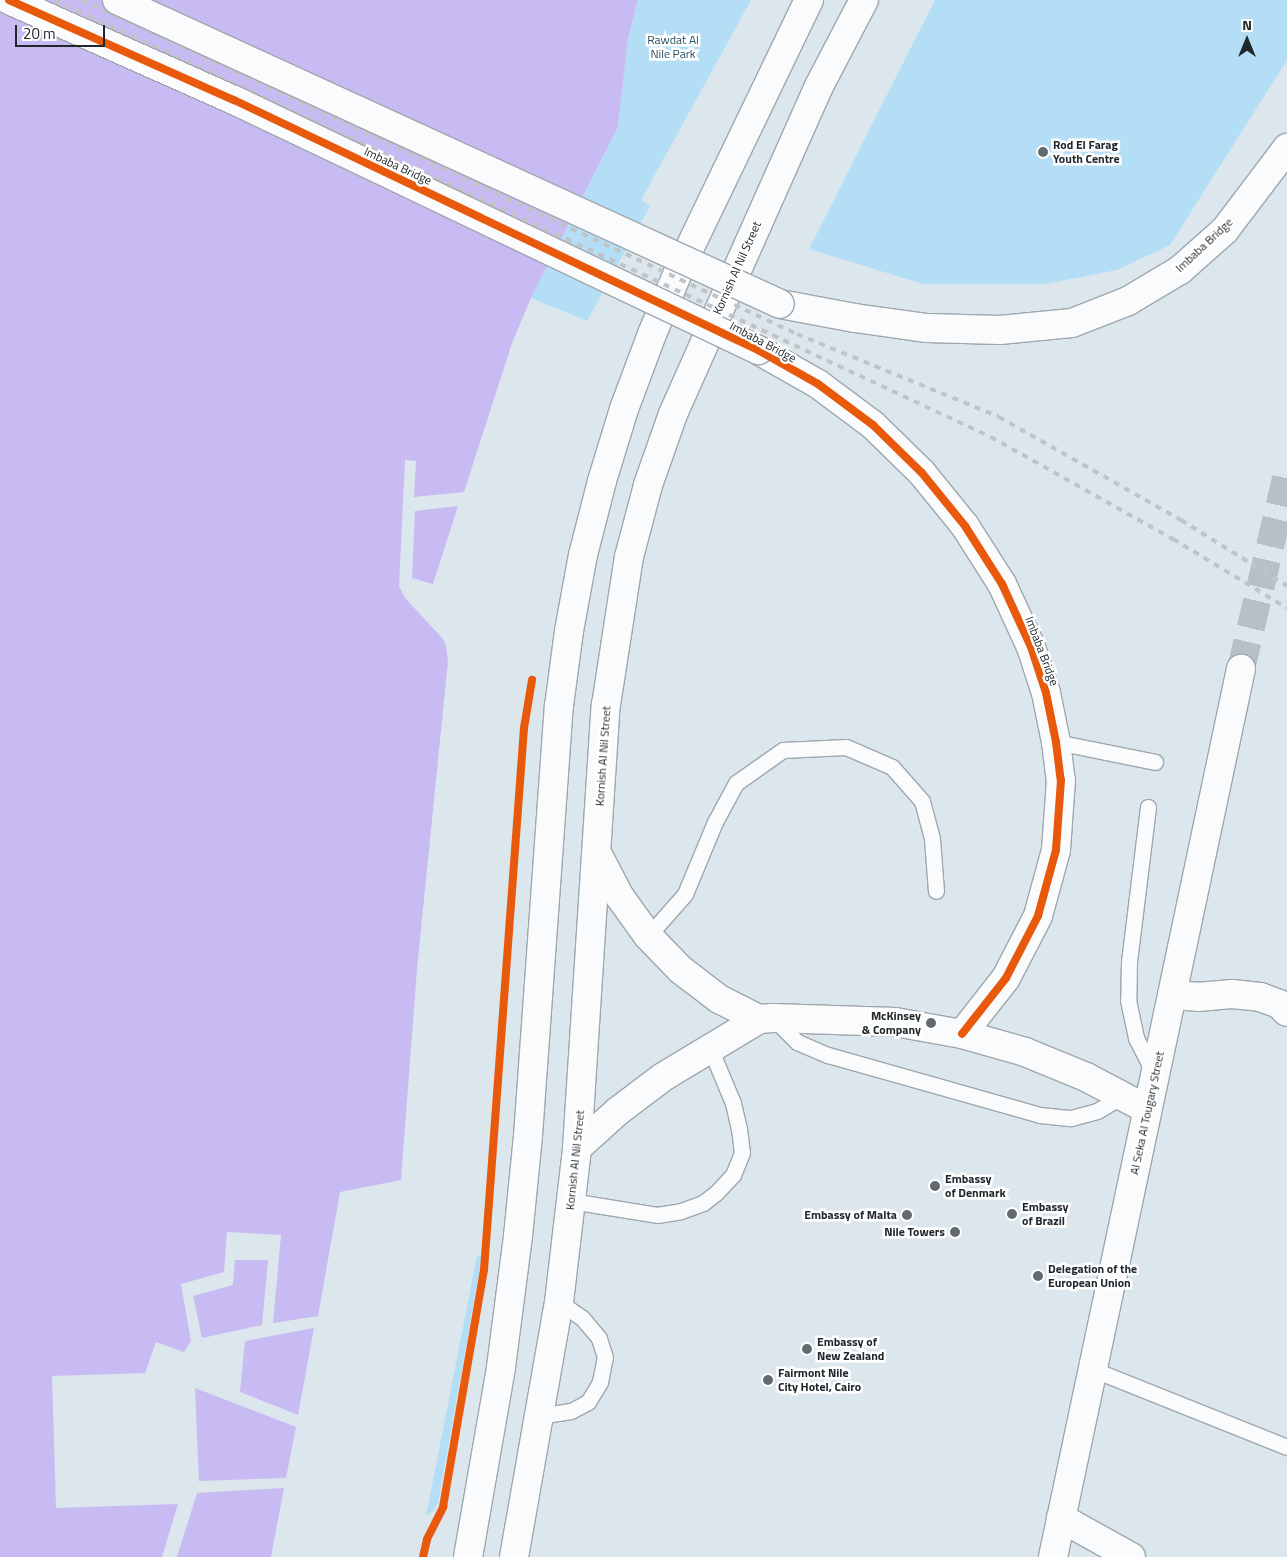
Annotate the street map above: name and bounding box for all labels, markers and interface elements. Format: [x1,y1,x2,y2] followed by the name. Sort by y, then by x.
[1242,14,1252,35] text: N
[18,15,108,47] scale bar
[1222,15,1272,65] north arrow
[23,22,56,45] text: 20 m
[647,33,699,61] park label: Rawdat Al Nile Park
[1053,138,1120,166] place label: Rod El Farag Youth Centre
[362,144,434,188] street label: Imbaba Bridge
[1037,146,1049,158] marker: Rod El Farag Youth Centre
[1172,215,1236,275] street label: Imbaba Bridge
[710,219,764,317] street label: Kornish Al Nil Street
[727,319,799,365] street label: Imbaba Bridge
[1022,614,1062,688] street label: Imbaba Bridge
[592,705,614,807] street label: Kornish Al Nil Street
[862,1009,921,1037] place label: McKinsey & Company
[925,1017,937,1029] marker: McKinsey & Company
[1127,1050,1167,1176] street label: Al Seka Al Tougary Street
[563,1109,587,1211] street label: Kornish Al Nil Street
[945,1172,1006,1200] place label: Embassy of Denmark
[929,1180,941,1192] marker: Embassy of Denmark
[1022,1200,1069,1228] place label: Embassy of Brazil
[804,1208,897,1222] place label: Embassy of Malta
[1006,1208,1018,1220] marker: Embassy of Brazil
[901,1209,913,1221] marker: Embassy of Malta
[884,1225,945,1239] place label: Nile Towers
[949,1226,961,1238] marker: Nile Towers
[1048,1262,1137,1290] place label: Delegation of the European Union
[1032,1270,1044,1282] marker: Delegation of the European Union
[817,1335,884,1363] place label: Embassy of New Zealand
[801,1343,813,1355] marker: Embassy of New Zealand
[778,1366,861,1394] place label: Fairmont Nile City Hotel, Cairo
[762,1374,774,1386] marker: Fairmont Nile City Hotel, Cairo

